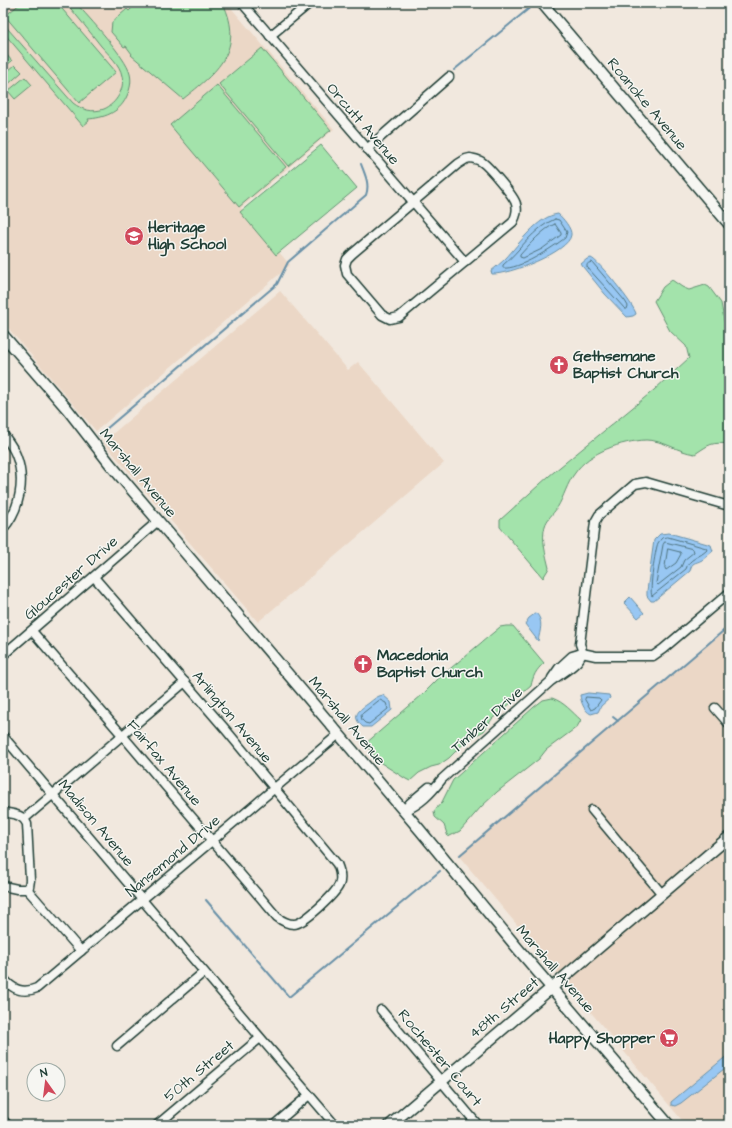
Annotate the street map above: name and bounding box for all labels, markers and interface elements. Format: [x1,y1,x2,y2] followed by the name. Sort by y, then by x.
[602,53,692,155] street label: Roanoke Avenue
[322,79,404,169] street label: Orcutt Avenue
[148,217,227,257] place label: Heritage High School
[123,225,145,247] school or university icon: Heritage High School
[573,346,679,384] place label: Gethsemane Baptist Church
[548,354,570,376] church icon: Gethsemane Baptist Church
[94,424,182,522] street label: Marshall Avenue
[19,531,123,625] street label: Gloucester Drive
[377,645,483,683] place label: Macedonia Baptist Church
[352,653,374,675] church icon: Macedonia Baptist Church
[186,666,277,768] street label: Arlington Avenue
[303,672,391,770] street label: Marshall Avenue
[446,682,528,758] street label: Timber Drive
[122,715,206,811] street label: Fairfax Avenue
[53,775,139,871] street label: Madison Avenue
[121,810,225,902] street label: Nansemond Drive
[511,920,599,1018] street label: Marshall Avenue
[464,972,544,1044] street label: 48th Street
[393,1005,487,1111] street label: Rochester Court
[658,1027,680,1049] supermarket icon: Happy Shopper
[549,1028,656,1050] place label: Happy Shopper
[159,1035,239,1107] street label: 50th Street
[26,1062,66,1102] north arrow
[39,1065,49,1081] text: N

